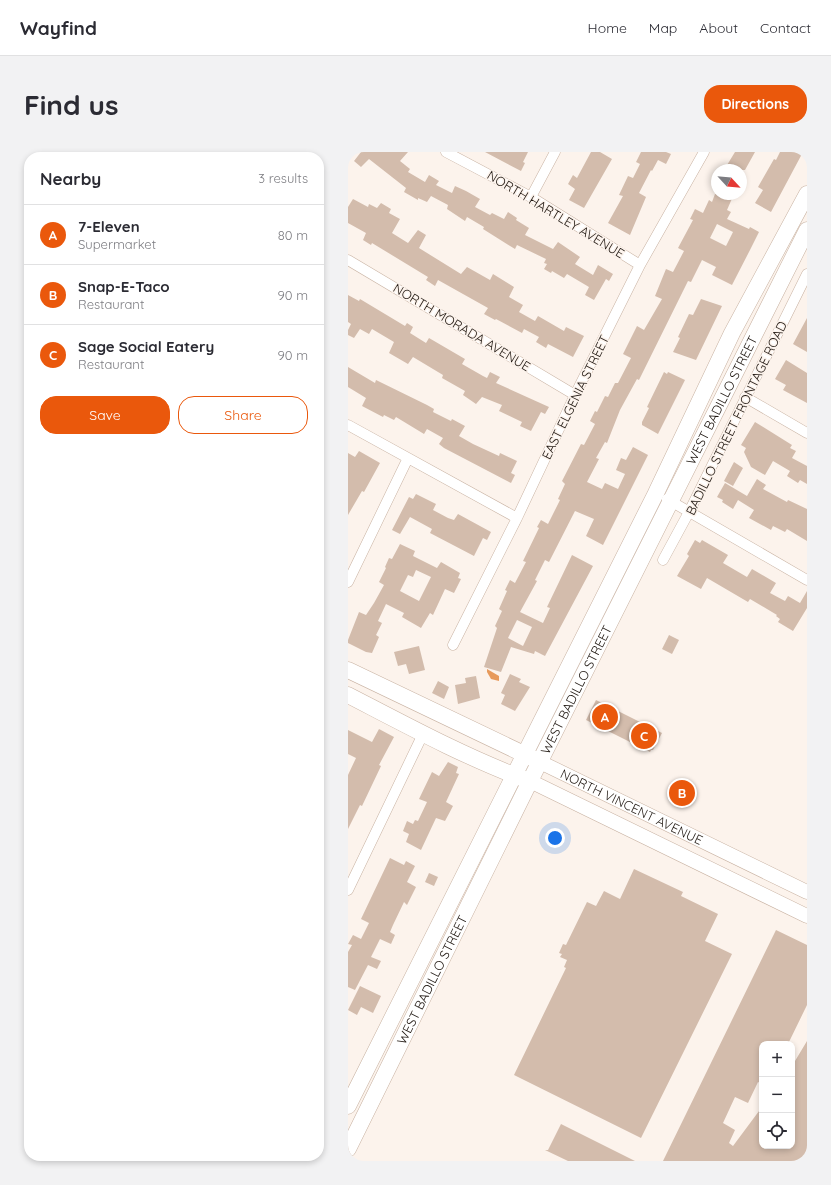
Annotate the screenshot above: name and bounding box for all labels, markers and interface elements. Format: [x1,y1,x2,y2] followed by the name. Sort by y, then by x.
[20,16,97,40] text: Wayfind
[588,19,627,37] text: Home
[649,19,677,37] text: Map
[699,19,738,37] text: About
[760,19,811,37] text: Contact
[704,85,807,123] button: Directions
[24,87,118,122] text: Find us
[711,164,747,200] north arrow
[484,167,628,261] street label: NORTH HARTLEY AVENUE
[40,168,101,189] text: Nearby
[258,170,308,186] text: 3 results
[78,217,140,236] text: 7-Eleven
[49,227,57,243] text: A
[278,227,308,243] text: 80 m
[78,236,156,252] text: Supermarket
[78,277,170,296] text: Snap-E-Taco
[391,280,533,374] street label: NORTH MORADA AVENUE
[49,287,57,303] text: B
[278,287,308,303] text: 90 m
[78,296,144,312] text: Restaurant
[682,318,790,518] street label: BADILLO STREET FRONTAGE ROAD
[538,332,612,462] street label: EAST ELGENIA STREET
[683,333,761,467] street label: WEST BADILLO STREET
[78,337,214,356] text: Sage Social Eatery
[49,347,57,363] text: C
[278,347,308,363] text: 90 m
[78,356,144,372] text: Restaurant
[40,396,170,434] button: Save
[178,396,308,434] button: Share
[537,622,615,756] street label: WEST BADILLO STREET
[592,702,618,732] pin: A
[631,721,657,751] pin: C
[558,765,705,848] street label: NORTH VINCENT AVENUE
[669,778,695,808] pin: B
[545,828,565,848] your location
[393,912,470,1047] street label: WEST BADILLO STREET
[759,1041,795,1149] map controls
[759,1041,795,1077] button: +
[759,1077,795,1113] button: −
[759,1113,795,1149] button: locate

